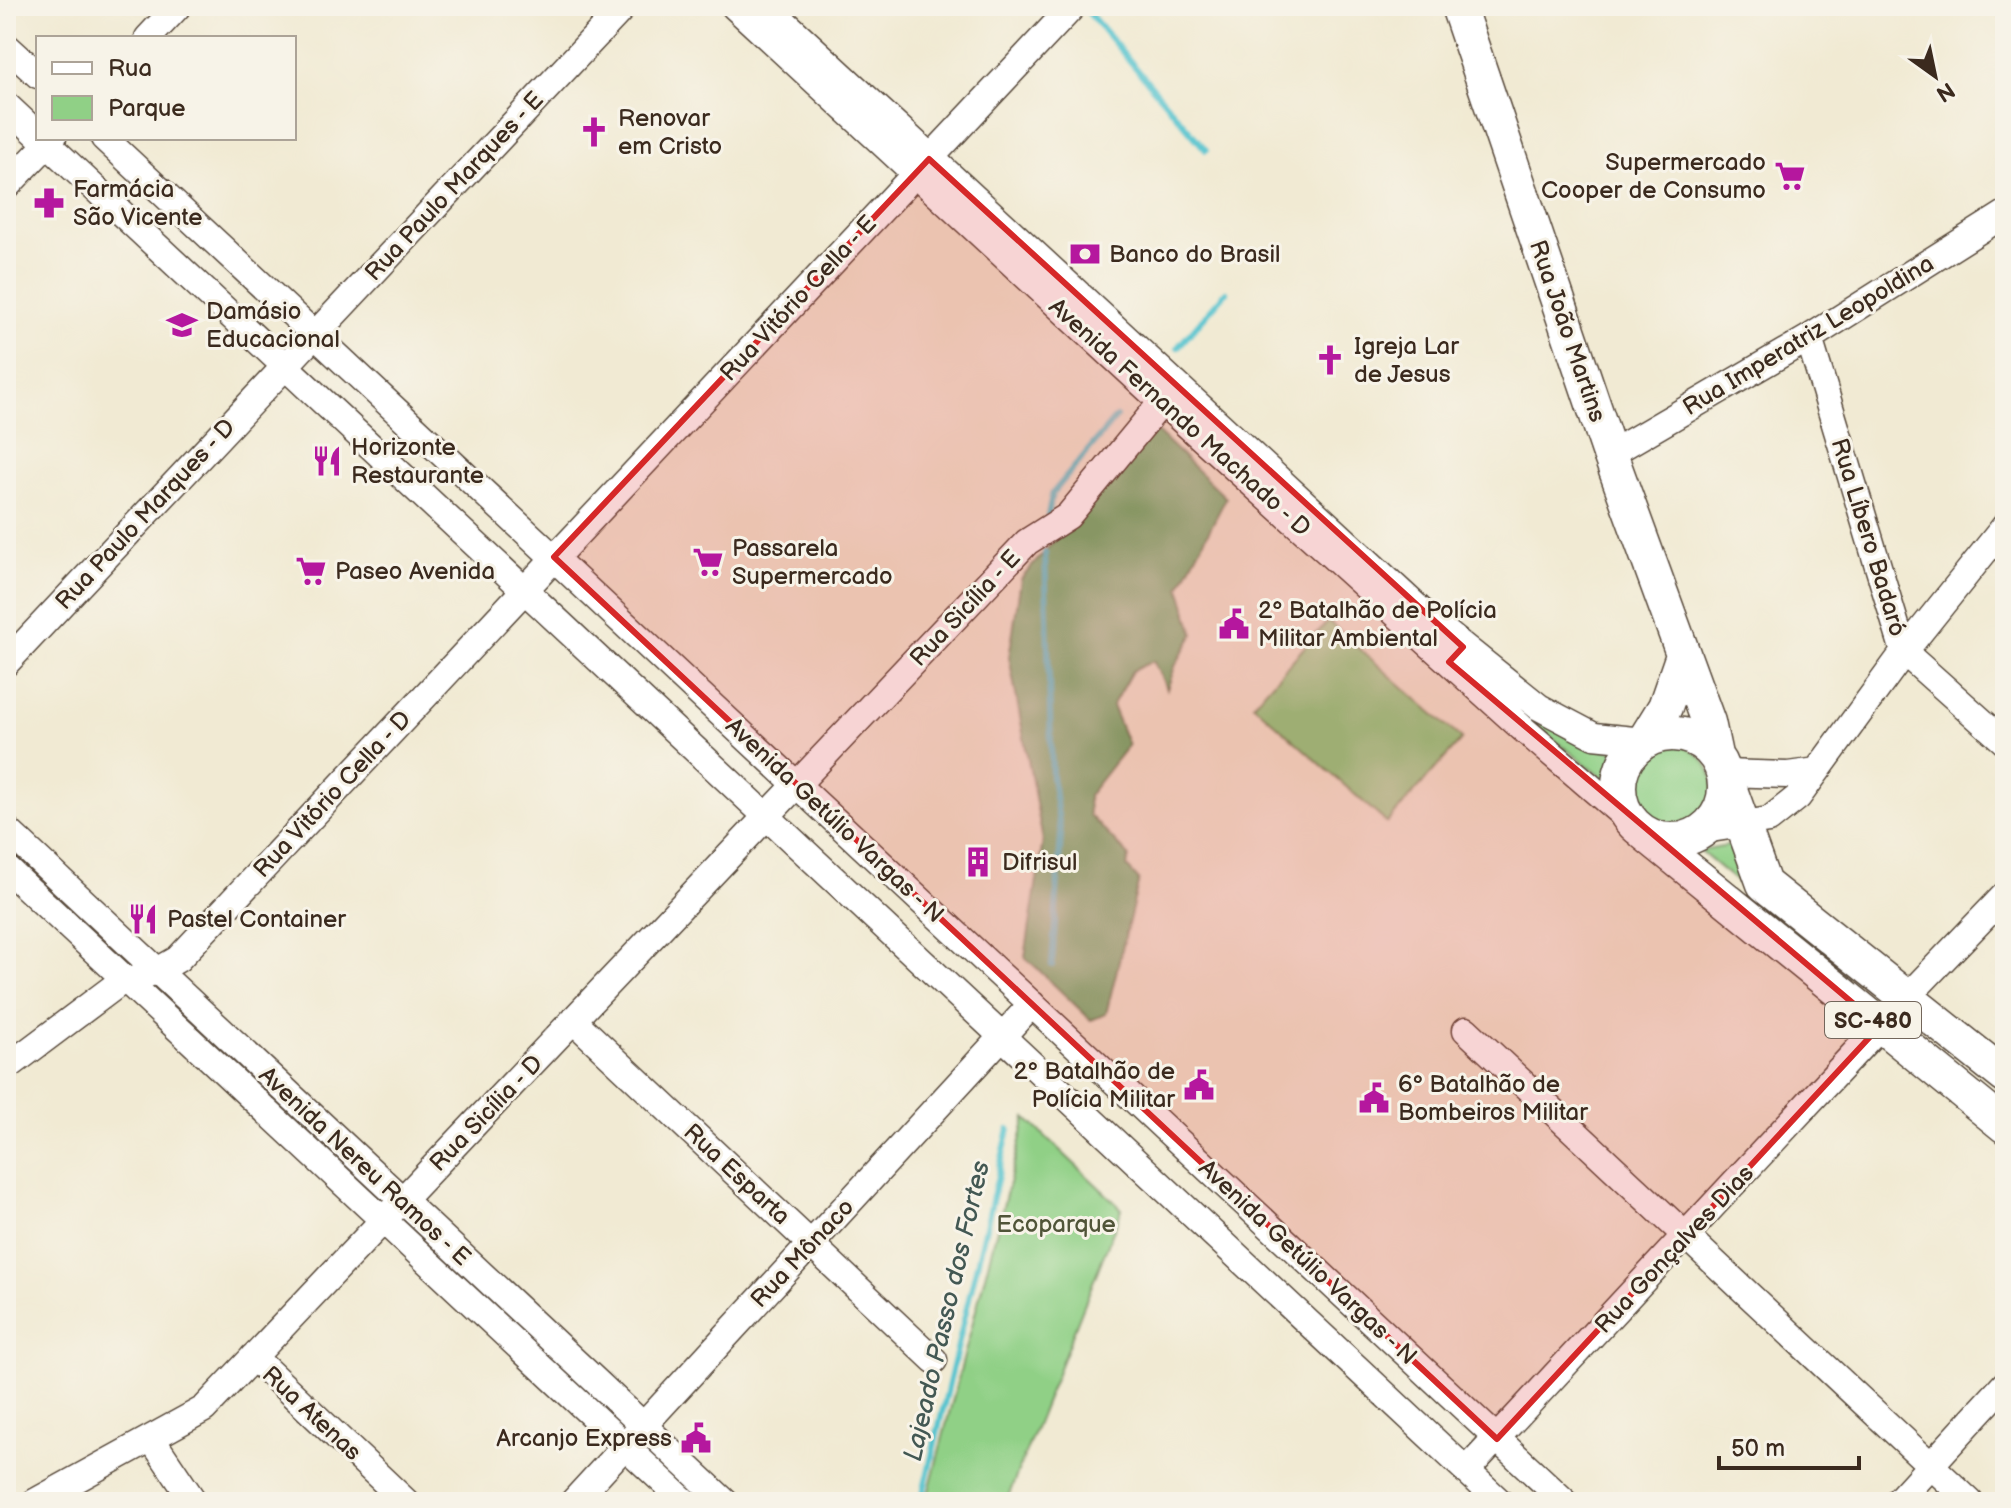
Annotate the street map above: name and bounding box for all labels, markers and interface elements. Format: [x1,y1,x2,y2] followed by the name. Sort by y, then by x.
[36,36,296,140] legend
[1895,36,1975,116] north arrow
[108,54,152,83] text: Rua
[1931,76,1959,107] text: N
[359,86,550,287] street label: Rua Paulo Marques - E
[108,94,186,123] text: Parque
[618,104,722,161] place label: Renovar em Cristo
[577,115,611,149] church icon: Renovar em Cristo
[1541,148,1766,205] place label: Supermercado Cooper de Consumo
[1773,159,1807,193] supermarket icon: Supermercado Cooper de Consumo
[73,175,203,232] place label: Farmácia São Vicente
[32,186,66,220] pharmacy icon: Farmácia São Vicente
[714,209,883,387] street label: Rua Vitório Cella - E
[1523,236,1612,426] street label: Rua João Martins
[1068,237,1102,271] bank icon: Banco do Brasil
[1109,240,1280,269] place label: Banco do Brasil
[1678,249,1939,422] street label: Rua Imperatriz Leopoldina
[1043,292,1316,543] street label: Avenida Fernando Machado - D
[206,297,340,354] place label: Damásio Educacional
[165,308,199,342] school or university icon: Damásio Educacional
[1354,332,1459,389] place label: Igreja Lar de Jesus
[1313,343,1347,377] church icon: Igreja Lar de Jesus
[49,413,241,616] street label: Rua Paulo Marques - D
[351,433,484,490] place label: Horizonte Restaurante
[1825,435,1912,640] street label: Rua Líbero Badaró
[310,444,344,478] restaurant icon: Horizonte Restaurante
[732,534,893,591] place label: Passarela Supermercado
[904,544,1027,673] street label: Rua Sicília - E
[691,545,725,579] supermarket icon: Passarela Supermercado
[294,554,328,588] supermarket icon: Paseo Avenida
[335,557,495,586] place label: Paseo Avenida
[1258,596,1497,653] place label: 2º Batalhão de Polícia Militar Ambiental
[1217,607,1251,641] public building icon: 2º Batalhão de Polícia Militar Ambiental
[248,705,417,884] street label: Rua Vitório Cella - D
[720,712,950,929] street label: Avenida Getúlio Vargas - N
[961,845,995,879] building icon: Difrisul
[1002,848,1077,877] place label: Difrisul
[126,902,160,936] restaurant icon: Pastel Container
[167,905,346,934] place label: Pastel Container
[1825,1002,1921,1038] road number: SC-480
[424,1049,549,1178] street label: Rua Sicília - D
[1014,1057,1175,1114] place label: 2º Batalhão de Polícia Militar
[253,1061,476,1272] street label: Avenida Nereu Ramos - E
[1182,1068,1216,1102] public building icon: 2º Batalhão de Polícia Militar
[1398,1070,1588,1127] place label: 6º Batalhão de Bombeiros Militar
[1357,1081,1391,1115] public building icon: 6º Batalhão de Bombeiros Militar
[677,1118,796,1231] street label: Rua Esparta
[1193,1154,1423,1371] street label: Avenida Getúlio Vargas - N
[898,1158,997,1464] water label: Lajeado Passo dos Fortes
[1589,1159,1760,1340] street label: Rua Gonçalves Dias
[745,1193,860,1314] street label: Rua Mônaco
[996,1210,1116,1239] park label: Ecoparque
[256,1360,367,1467] street label: Rua Atenas
[1719,1420,1859,1470] scale bar
[679,1421,713,1455] public building icon: Arcanjo Express
[496,1424,672,1453] place label: Arcanjo Express
[1731,1434,1785,1463] text: 50 m

